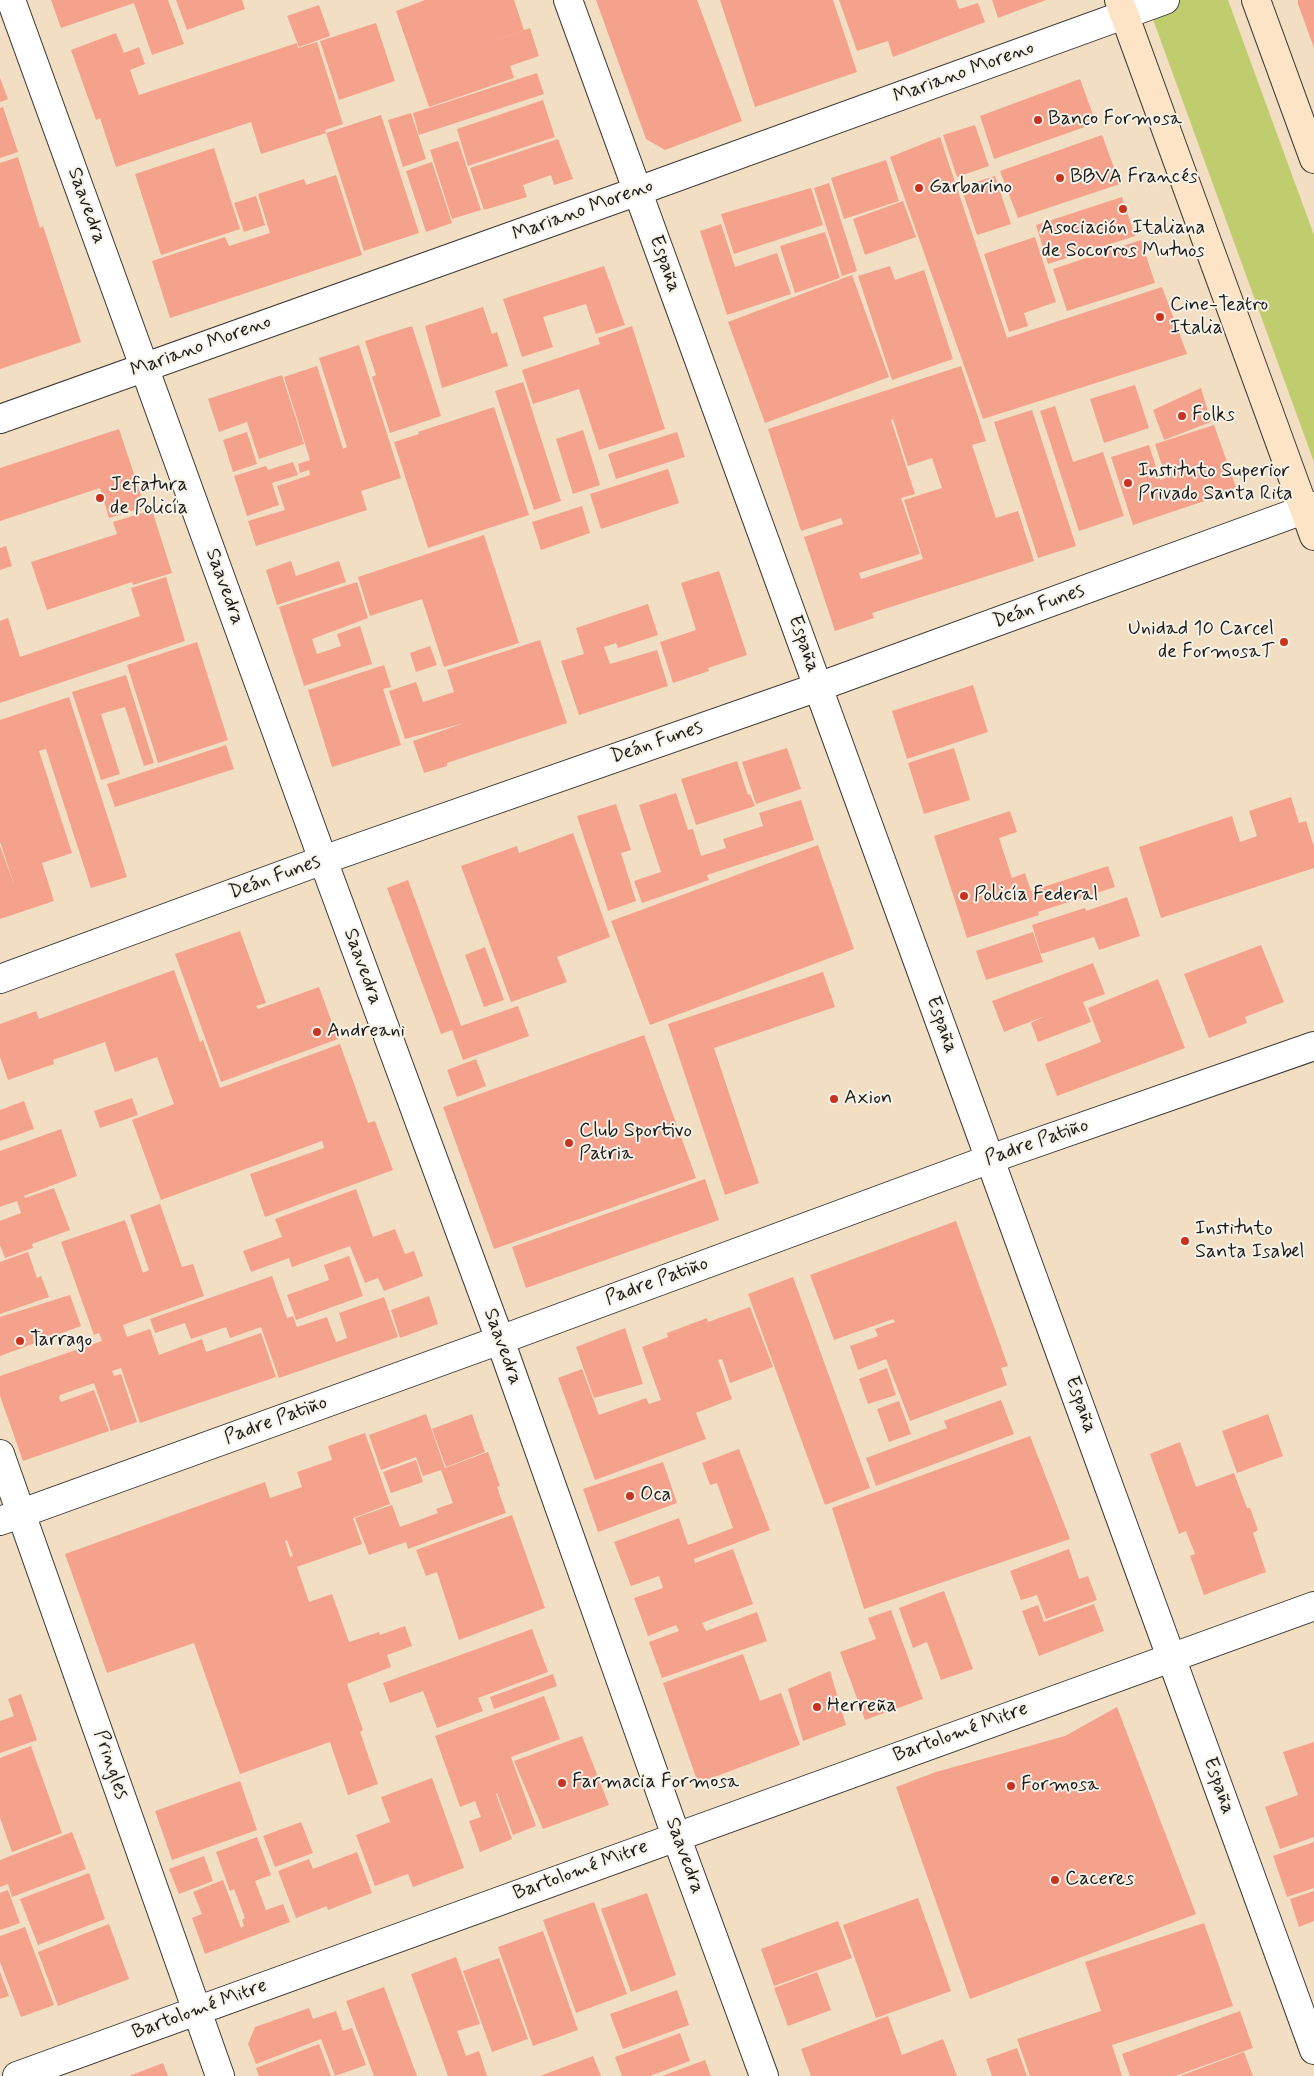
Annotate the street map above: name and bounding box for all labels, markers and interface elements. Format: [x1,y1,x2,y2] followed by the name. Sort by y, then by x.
[890,36,1038,110] street label: Mariano Moreno
[1048,108,1182,132] place label: Banco Formosa
[1032,114,1044,126] marker: Banco Formosa
[61,165,111,247] street label: Saavedra
[1070,166,1198,190] place label: BBVA Francés
[1054,172,1066,184] marker: BBVA Francés
[509,174,657,248] street label: Mariano Moreno
[929,176,1012,200] place label: Garbarino
[913,182,925,194] marker: Garbarino
[1117,203,1129,215] marker: Asociación Italiana de Socorros Mutuos
[1041,217,1205,264] place label: Asociación Italiana de Socorros Mutuos
[643,232,685,296] street label: España
[1170,294,1268,341] place label: Cine-Teatro Italia
[127,310,275,384] street label: Mariano Moreno
[1154,311,1166,323] marker: Cine-Teatro Italia
[1192,404,1235,428] place label: Folks
[1176,410,1188,422] marker: Folks
[1138,460,1293,507] place label: Instituto Superior Privado Santa Rita
[110,474,188,521] place label: Jefatura de Policía
[1122,477,1134,489] marker: Instituto Superior Privado Santa Rita
[94,492,106,504] marker: Jefatura de Policía
[199,546,249,628] street label: Saavedra
[990,579,1088,635] street label: Deán Funes
[782,612,824,676] street label: España
[1128,618,1274,665] place label: Unidad 10 Carcel de FormosaT
[1278,636,1290,648] marker: Unidad 10 Carcel de FormosaT
[608,716,706,770] street label: Deán Funes
[226,850,324,906] street label: Deán Funes
[974,884,1098,908] place label: Policía Federal
[958,890,970,902] marker: Policía Federal
[337,926,387,1008] street label: Saavedra
[920,993,962,1057] street label: España
[327,1020,405,1044] place label: Andreani
[311,1026,323,1038] marker: Andreani
[844,1087,892,1111] place label: Axion
[828,1093,840,1105] marker: Axion
[982,1114,1092,1172] street label: Padre Patiño
[579,1120,692,1167] place label: Club Sportivo Patria
[563,1137,575,1149] marker: Club Sportivo Patria
[1195,1218,1305,1265] place label: Instituto Santa Isabel
[1179,1235,1191,1247] marker: Instituto Santa Isabel
[602,1252,712,1312] street label: Padre Patiño
[477,1306,527,1388] street label: Saavedra
[30,1329,92,1353] place label: Tarrago
[14,1335,26,1347] marker: Tarrago
[1059,1373,1101,1437] street label: España
[221,1391,331,1451] street label: Padre Patiño
[640,1484,671,1508] place label: Oca
[624,1490,636,1502] marker: Oca
[827,1695,897,1719] place label: Herreña
[890,1697,1032,1769] street label: Bartolomé Mitre
[811,1701,823,1713] marker: Herreña
[87,1727,133,1803] street label: Pringles
[1197,1754,1239,1818] street label: España
[572,1771,739,1795] place label: Farmacia Formosa
[1021,1774,1099,1798] place label: Formosa
[556,1777,568,1789] marker: Farmacia Formosa
[1005,1780,1017,1792] marker: Formosa
[659,1815,709,1897] street label: Saavedra
[510,1835,652,1907] street label: Bartolomé Mitre
[1065,1868,1134,1892] place label: Caceres
[1049,1874,1061,1886] marker: Caceres
[129,1974,271,2046] street label: Bartolomé Mitre

